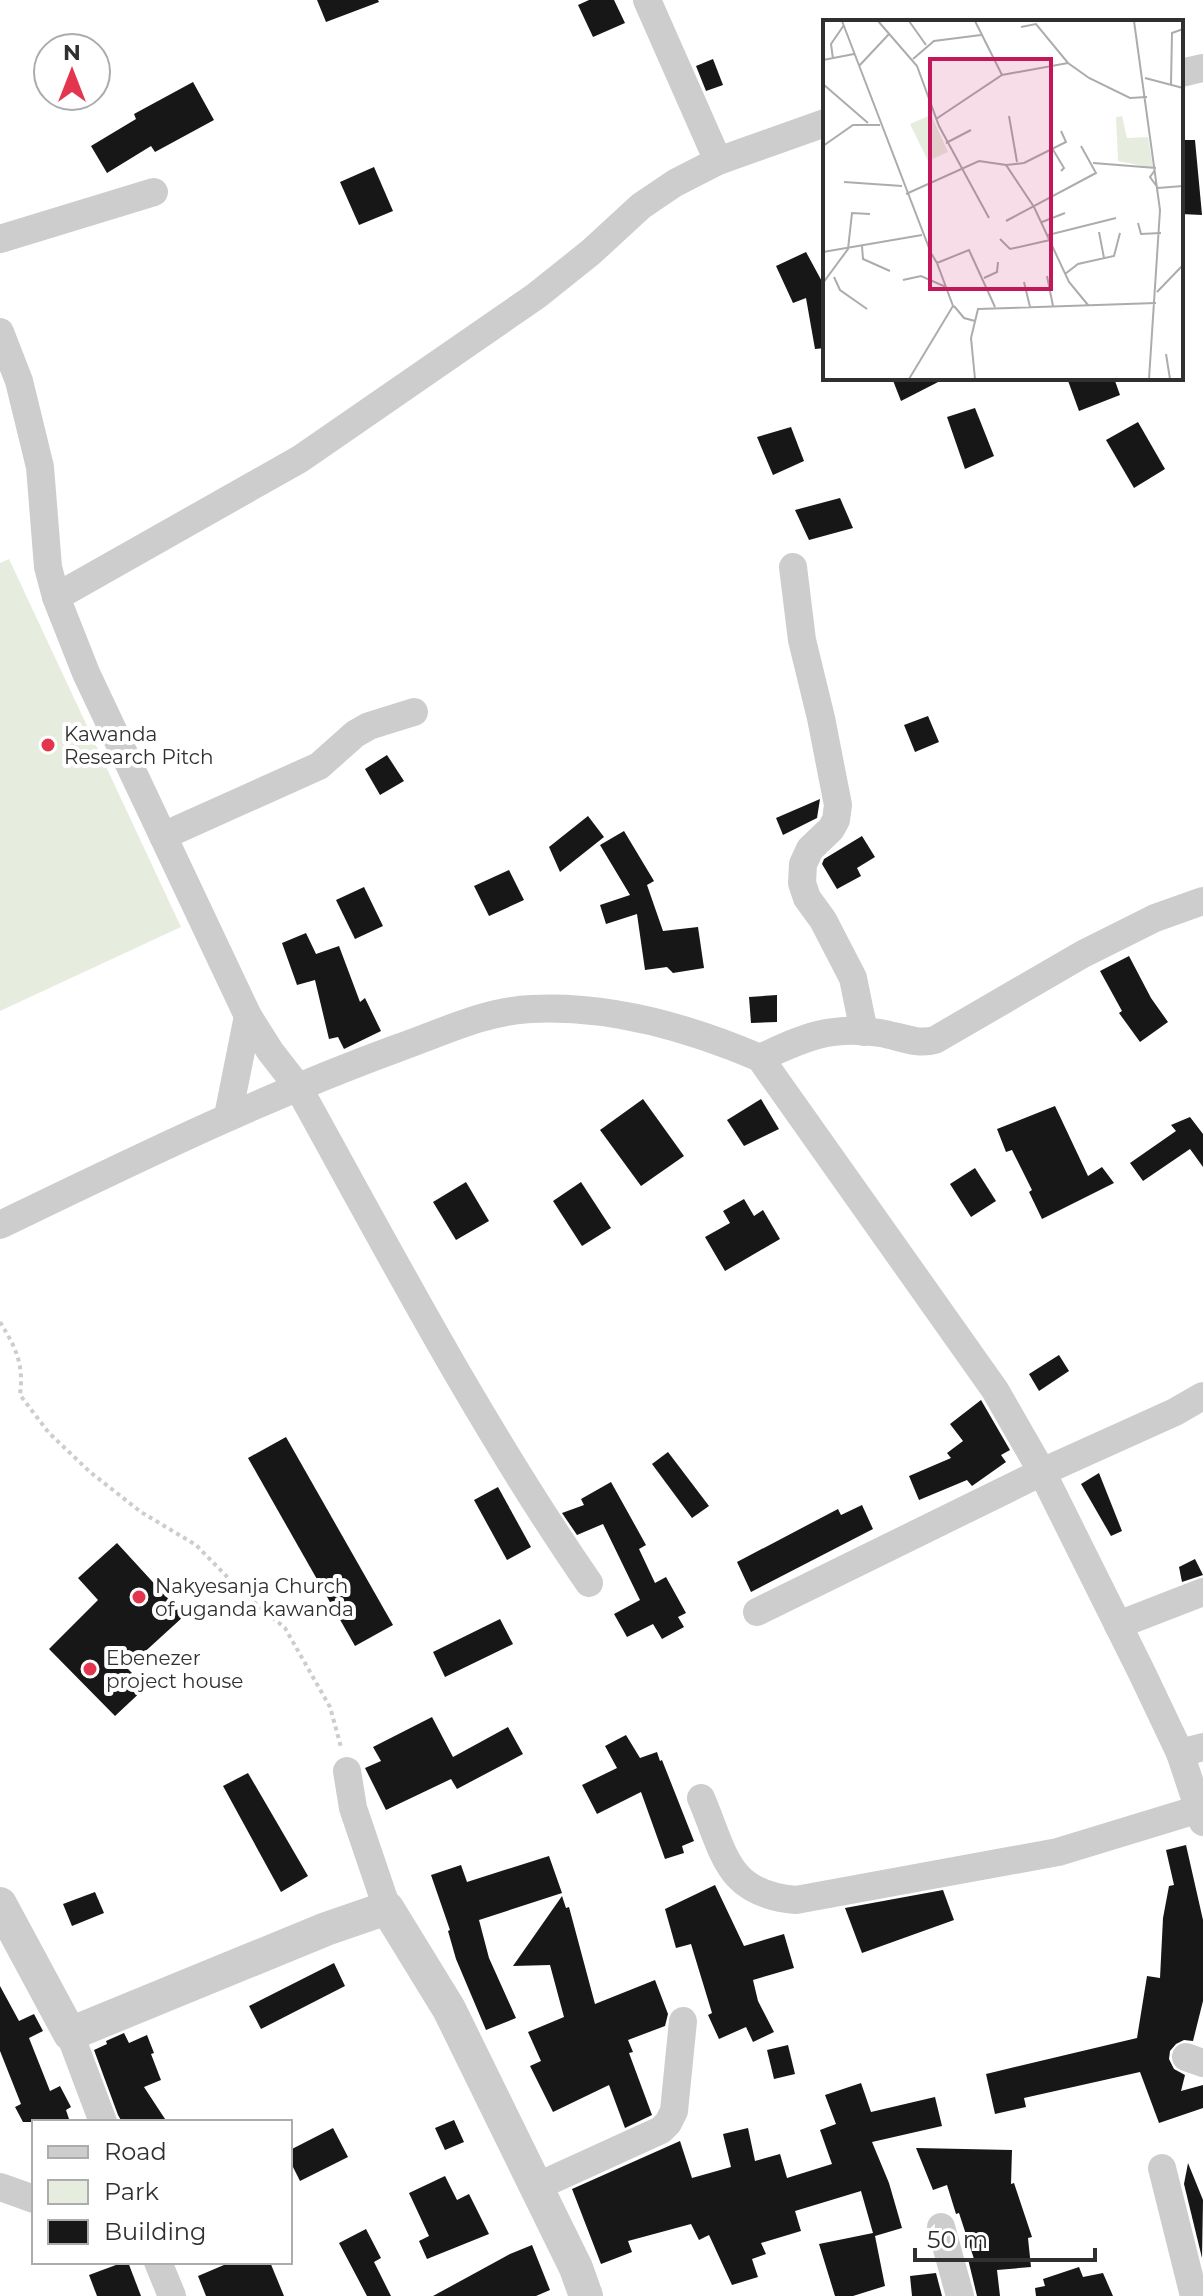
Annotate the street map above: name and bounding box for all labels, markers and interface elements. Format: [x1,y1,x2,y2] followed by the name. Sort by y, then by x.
[823,20,1183,380] inset map
[32,32,112,112] north arrow
[63,39,81,66] text: N
[64,722,213,769] place label: Kawanda Research Pitch
[39,736,57,754] marker: Kawanda Research Pitch
[155,1574,354,1621] place label: Nakyesanja Church of uganda kawanda
[130,1588,148,1606] marker: Nakyesanja Church of uganda kawanda
[106,1646,243,1693] place label: Ebenezer project house
[81,1660,99,1678] marker: Ebenezer project house
[32,2120,292,2264] legend
[104,2137,167,2166] text: Road
[104,2177,159,2206] text: Park
[915,2212,1095,2262] scale bar
[104,2217,207,2246] text: Building
[927,2225,988,2254] text: 50 m

